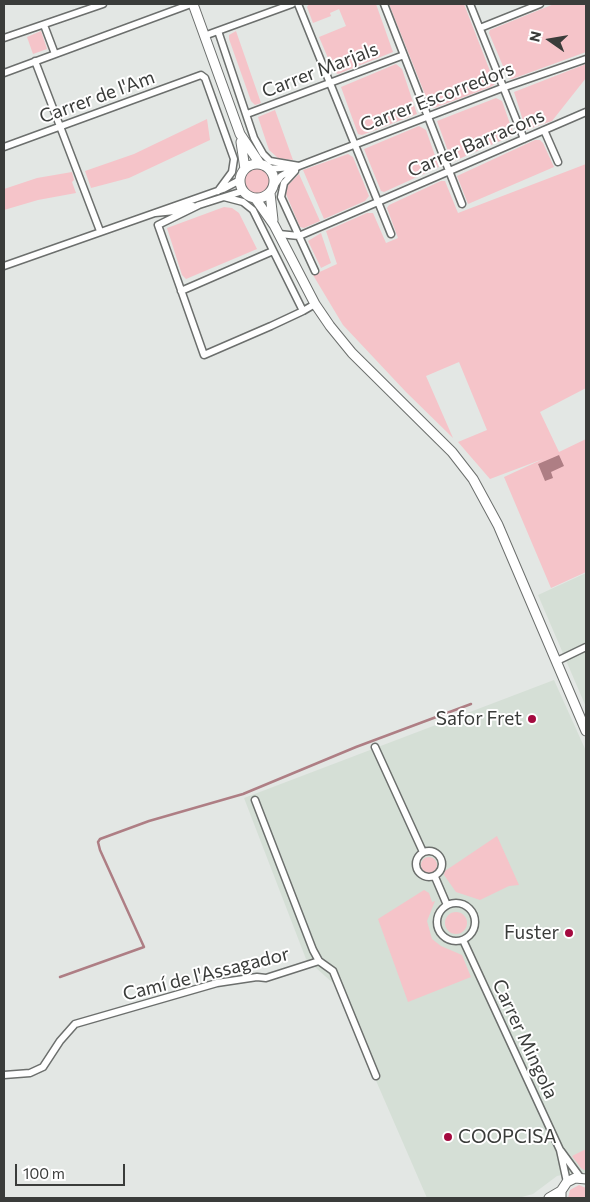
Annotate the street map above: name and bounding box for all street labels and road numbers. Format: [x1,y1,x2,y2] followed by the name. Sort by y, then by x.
[259,37,381,103] street label: Carrer Marjals
[357,57,517,137] street label: Carrer Escorredors
[36,66,158,128] street label: Carrer de l'Am
[404,104,548,182] street label: Carrer Barracons
[120,942,292,1006] street label: Camí de l'Assagador
[487,976,563,1102] street label: Carrer Mingola

